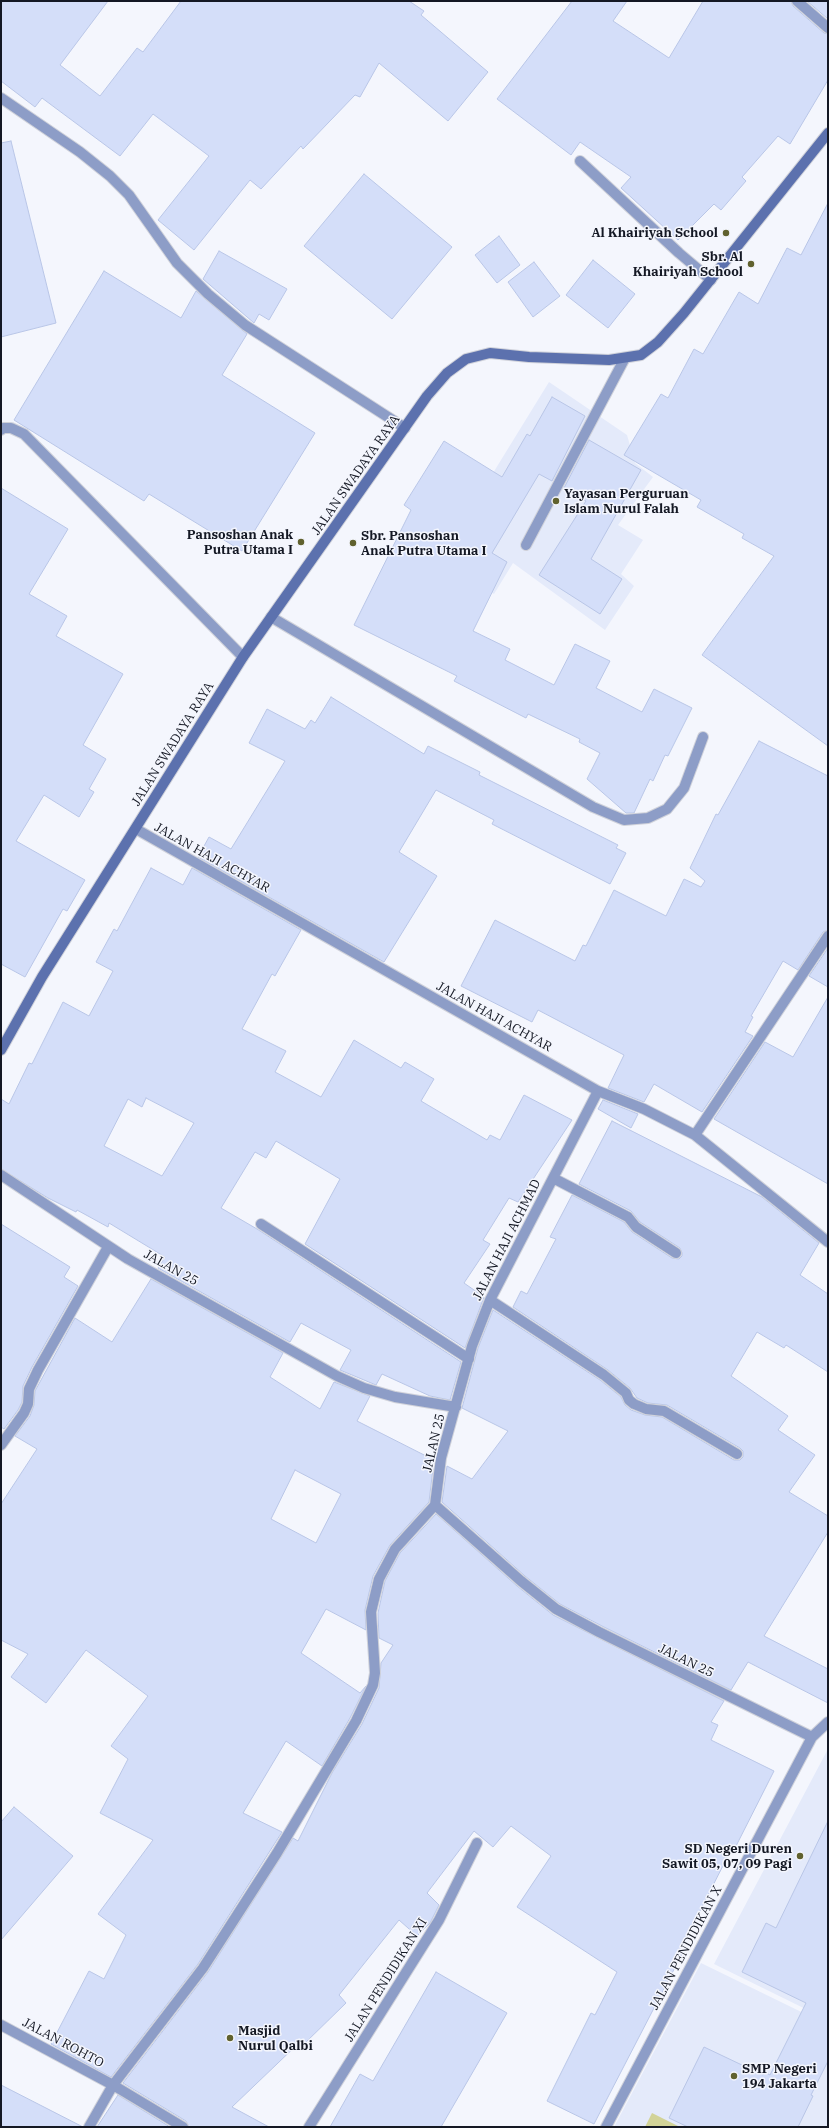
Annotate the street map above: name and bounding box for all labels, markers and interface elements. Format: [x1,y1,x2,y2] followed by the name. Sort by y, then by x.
[591,225,718,241] place label: Al Khairiyah School
[721,228,731,238] marker: Al Khairiyah School
[633,249,743,280] place label: Sbr. Al Khairiyah School
[746,259,756,269] marker: Sbr. Al Khairiyah School
[309,412,403,538] street label: JALAN SWADAYA RAYA
[564,486,689,517] place label: Yayasan Perguruan Islam Nurul Falah
[551,496,561,506] marker: Yayasan Perguruan Islam Nurul Falah
[187,527,293,558] place label: Pansoshan Anak Putra Utama I
[361,528,486,559] place label: Sbr. Pansoshan Anak Putra Utama I
[296,537,306,547] marker: Pansoshan Anak Putra Utama I
[348,538,358,548] marker: Sbr. Pansoshan Anak Putra Utama I
[128,679,218,809] street label: JALAN SWADAYA RAYA
[152,820,272,896] street label: JALAN HAJI ACHYAR
[434,979,554,1055] street label: JALAN HAJI ACHYAR
[470,1177,544,1303] street label: JALAN HAJI ACHMAD
[141,1247,201,1289] street label: JALAN 25
[420,1412,448,1474] street label: JALAN 25
[656,1641,716,1681] street label: JALAN 25
[662,1841,792,1872] place label: SD Negeri Duren Sawit 05, 07, 09 Pagi
[795,1851,805,1861] marker: SD Negeri Duren Sawit 05, 07, 09 Pagi
[647,1883,725,2013] street label: JALAN PENDIDIKAN X
[342,1915,430,2045] street label: JALAN PENDIDIKAN XI
[19,2015,107,2071] street label: JALAN ROHTO
[238,2023,313,2054] place label: Masjid Nurul Qalbi
[225,2033,235,2043] marker: Masjid Nurul Qalbi
[742,2061,817,2092] place label: SMP Negeri 194 Jakarta
[729,2071,739,2081] marker: SMP Negeri 194 Jakarta

